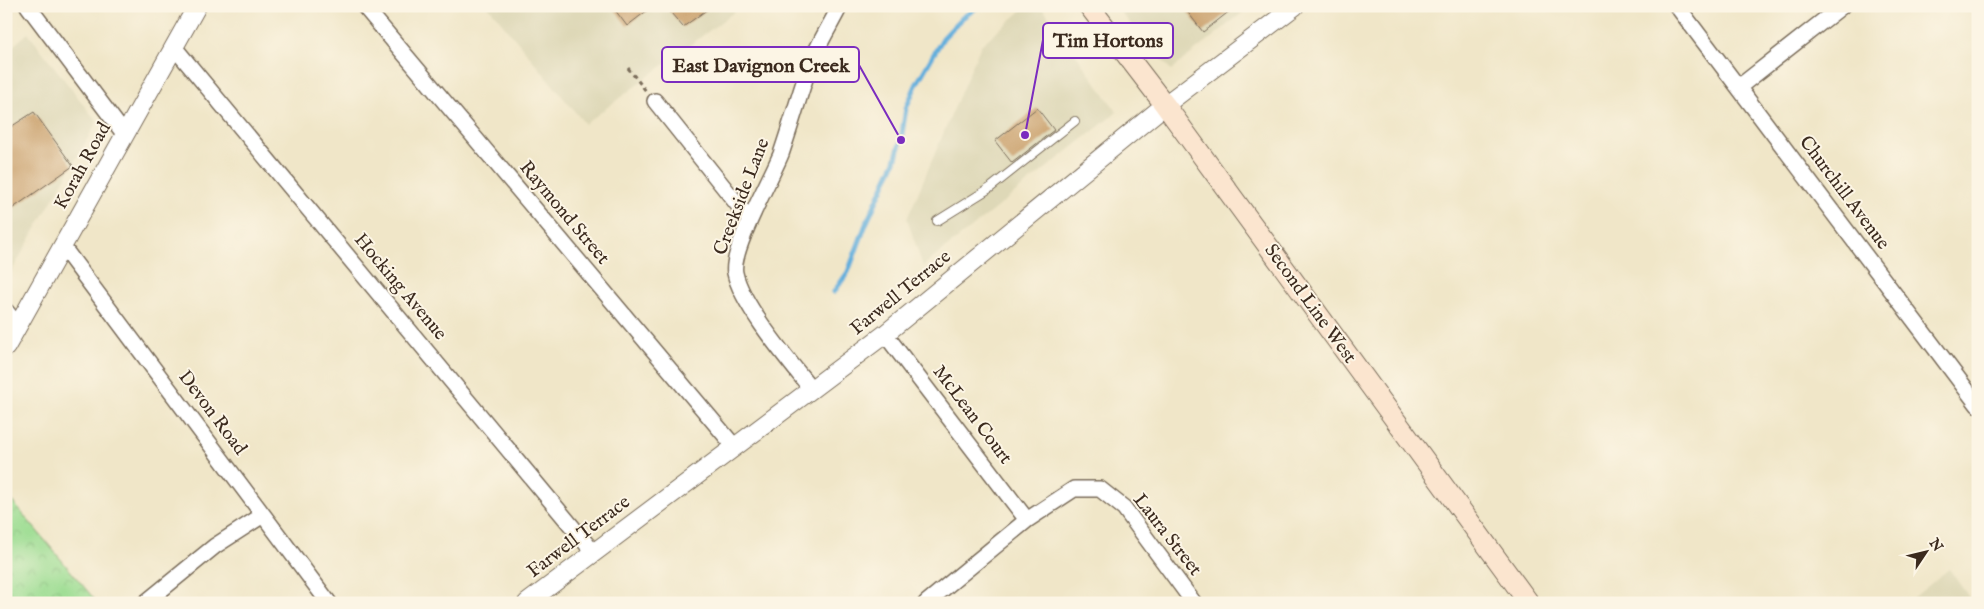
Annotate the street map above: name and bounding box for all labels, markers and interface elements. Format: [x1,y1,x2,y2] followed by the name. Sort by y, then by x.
[1043,23,1173,58] callout: Tim Hortons
[1052,29,1163,54] text: Tim Hortons
[662,47,859,82] callout: East Davignon Creek
[672,54,851,79] text: East Davignon Creek
[49,117,117,214] street label: Korah Road
[1793,131,1895,255] street label: Churchill Avenue
[709,135,775,259] street label: Creekside Lane
[514,156,615,270] street label: Raymond Street
[348,229,452,346] street label: Hocking Avenue
[1259,240,1362,369] street label: Second Line West
[846,245,956,341] street label: Farwell Terrace
[927,361,1017,470] street label: McLean Court
[172,366,252,461] street label: Devon Road
[1127,489,1207,581] street label: Laura Street
[523,490,635,583] street label: Farwell Terrace
[1902,526,1952,576] north arrow
[1924,534,1947,555] text: N

